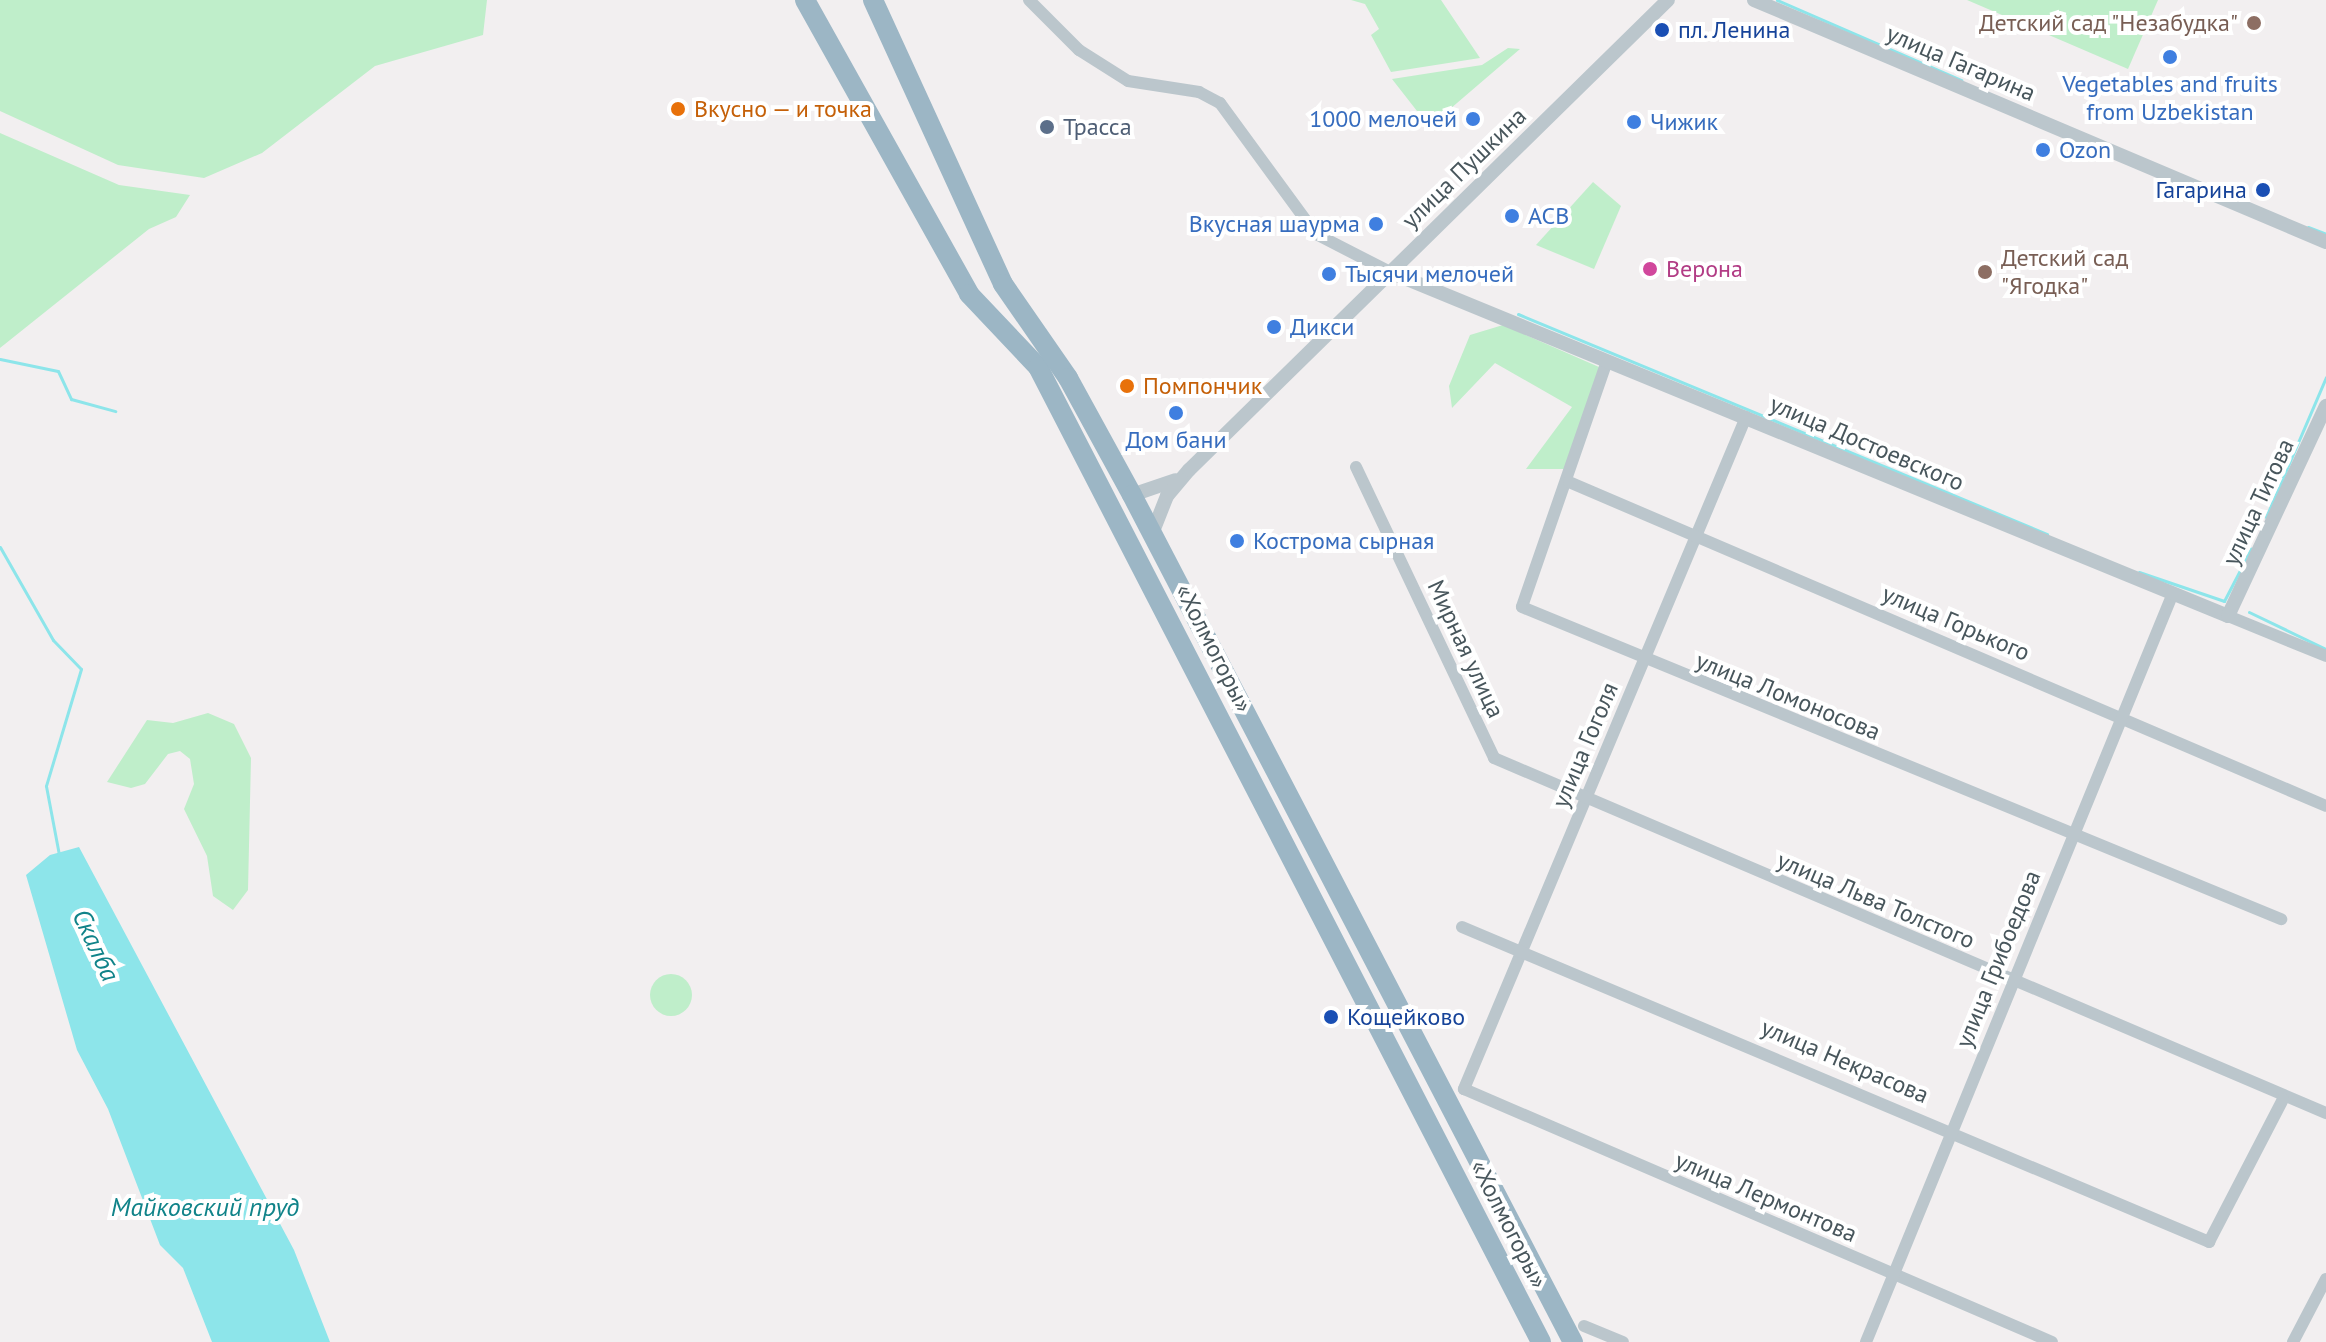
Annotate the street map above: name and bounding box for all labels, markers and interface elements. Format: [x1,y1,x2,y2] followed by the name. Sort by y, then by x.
[1977,9,2238,37] place label: Детский сад "Незабудка"
[2245,14,2263,32] marker: Детский сад "Незабудка"
[1678,16,1793,44] place label: пл. Ленина
[1882,19,2040,107] street label: улица Гагарина
[1653,21,1671,39] marker: пл. Ленина
[2161,48,2179,66] marker: Vegetables and fruits from Uzbekistan
[2062,70,2278,126] place label: Vegetables and fruits from Uzbekistan
[694,95,876,123] place label: Вкусно — и точка
[669,100,687,118] marker: Вкусно — и точка
[1396,102,1532,234] street label: улица Пушкина
[1309,105,1457,133] place label: 1000 мелочей
[1650,108,1718,136] place label: Чижик
[1464,110,1482,128] marker: 1000 мелочей
[1063,113,1132,141] place label: Трасса
[1625,113,1643,131] marker: Чижик
[1038,118,1056,136] marker: Трасса
[2059,136,2111,164] place label: Ozon
[2034,141,2052,159] marker: Ozon
[2155,176,2247,204] place label: Гагарина
[2254,181,2272,199] marker: Гагарина
[1528,202,1569,230] place label: АСВ
[1503,207,1521,225] marker: АСВ
[1189,210,1360,238] place label: Вкусная шаурма
[1367,215,1385,233] marker: Вкусная шаурма
[2001,244,2128,300] place label: Детский сад "Ягодка"
[1666,255,1743,283] place label: Верона
[1345,260,1514,288] place label: Тысячи мелочей
[1641,260,1659,278] marker: Верона
[1976,263,1994,281] marker: Детский сад "Ягодка"
[1320,265,1338,283] marker: Тысячи мелочей
[1290,313,1354,341] place label: Дикси
[1265,318,1283,336] marker: Дикси
[1143,372,1262,400] place label: Помпончик
[1118,377,1136,395] marker: Помпончик
[1765,389,1969,497] street label: улица Достоевского
[1167,404,1185,422] marker: Дом бани
[1125,426,1227,454] place label: Дом бани
[2216,434,2300,570] street label: улица Титова
[1253,527,1434,555] place label: Кострома сырная
[1228,532,1246,550] marker: Кострома сырная
[1422,575,1510,723] street label: Мирная улица
[1169,579,1259,717] street label: «Холмогоры»
[1878,579,2034,667] street label: улица Горького
[1692,646,1884,746] street label: улица Ломоносова
[1546,678,1624,812] street label: улица Гоголя
[1772,845,1980,955] street label: улица Льва Толстого
[1949,866,2047,1052] street label: улица Грибоедова
[66,904,126,986] water label: Скалба
[1347,1003,1465,1031] place label: Кощейково
[1322,1008,1340,1026] marker: Кощейково
[1757,1013,1933,1109] street label: улица Некрасова
[1671,1146,1861,1248] street label: улица Лермонтова
[1464,1155,1554,1293] street label: «Холмогоры»
[111,1191,299,1223] water label: Майковский пруд

